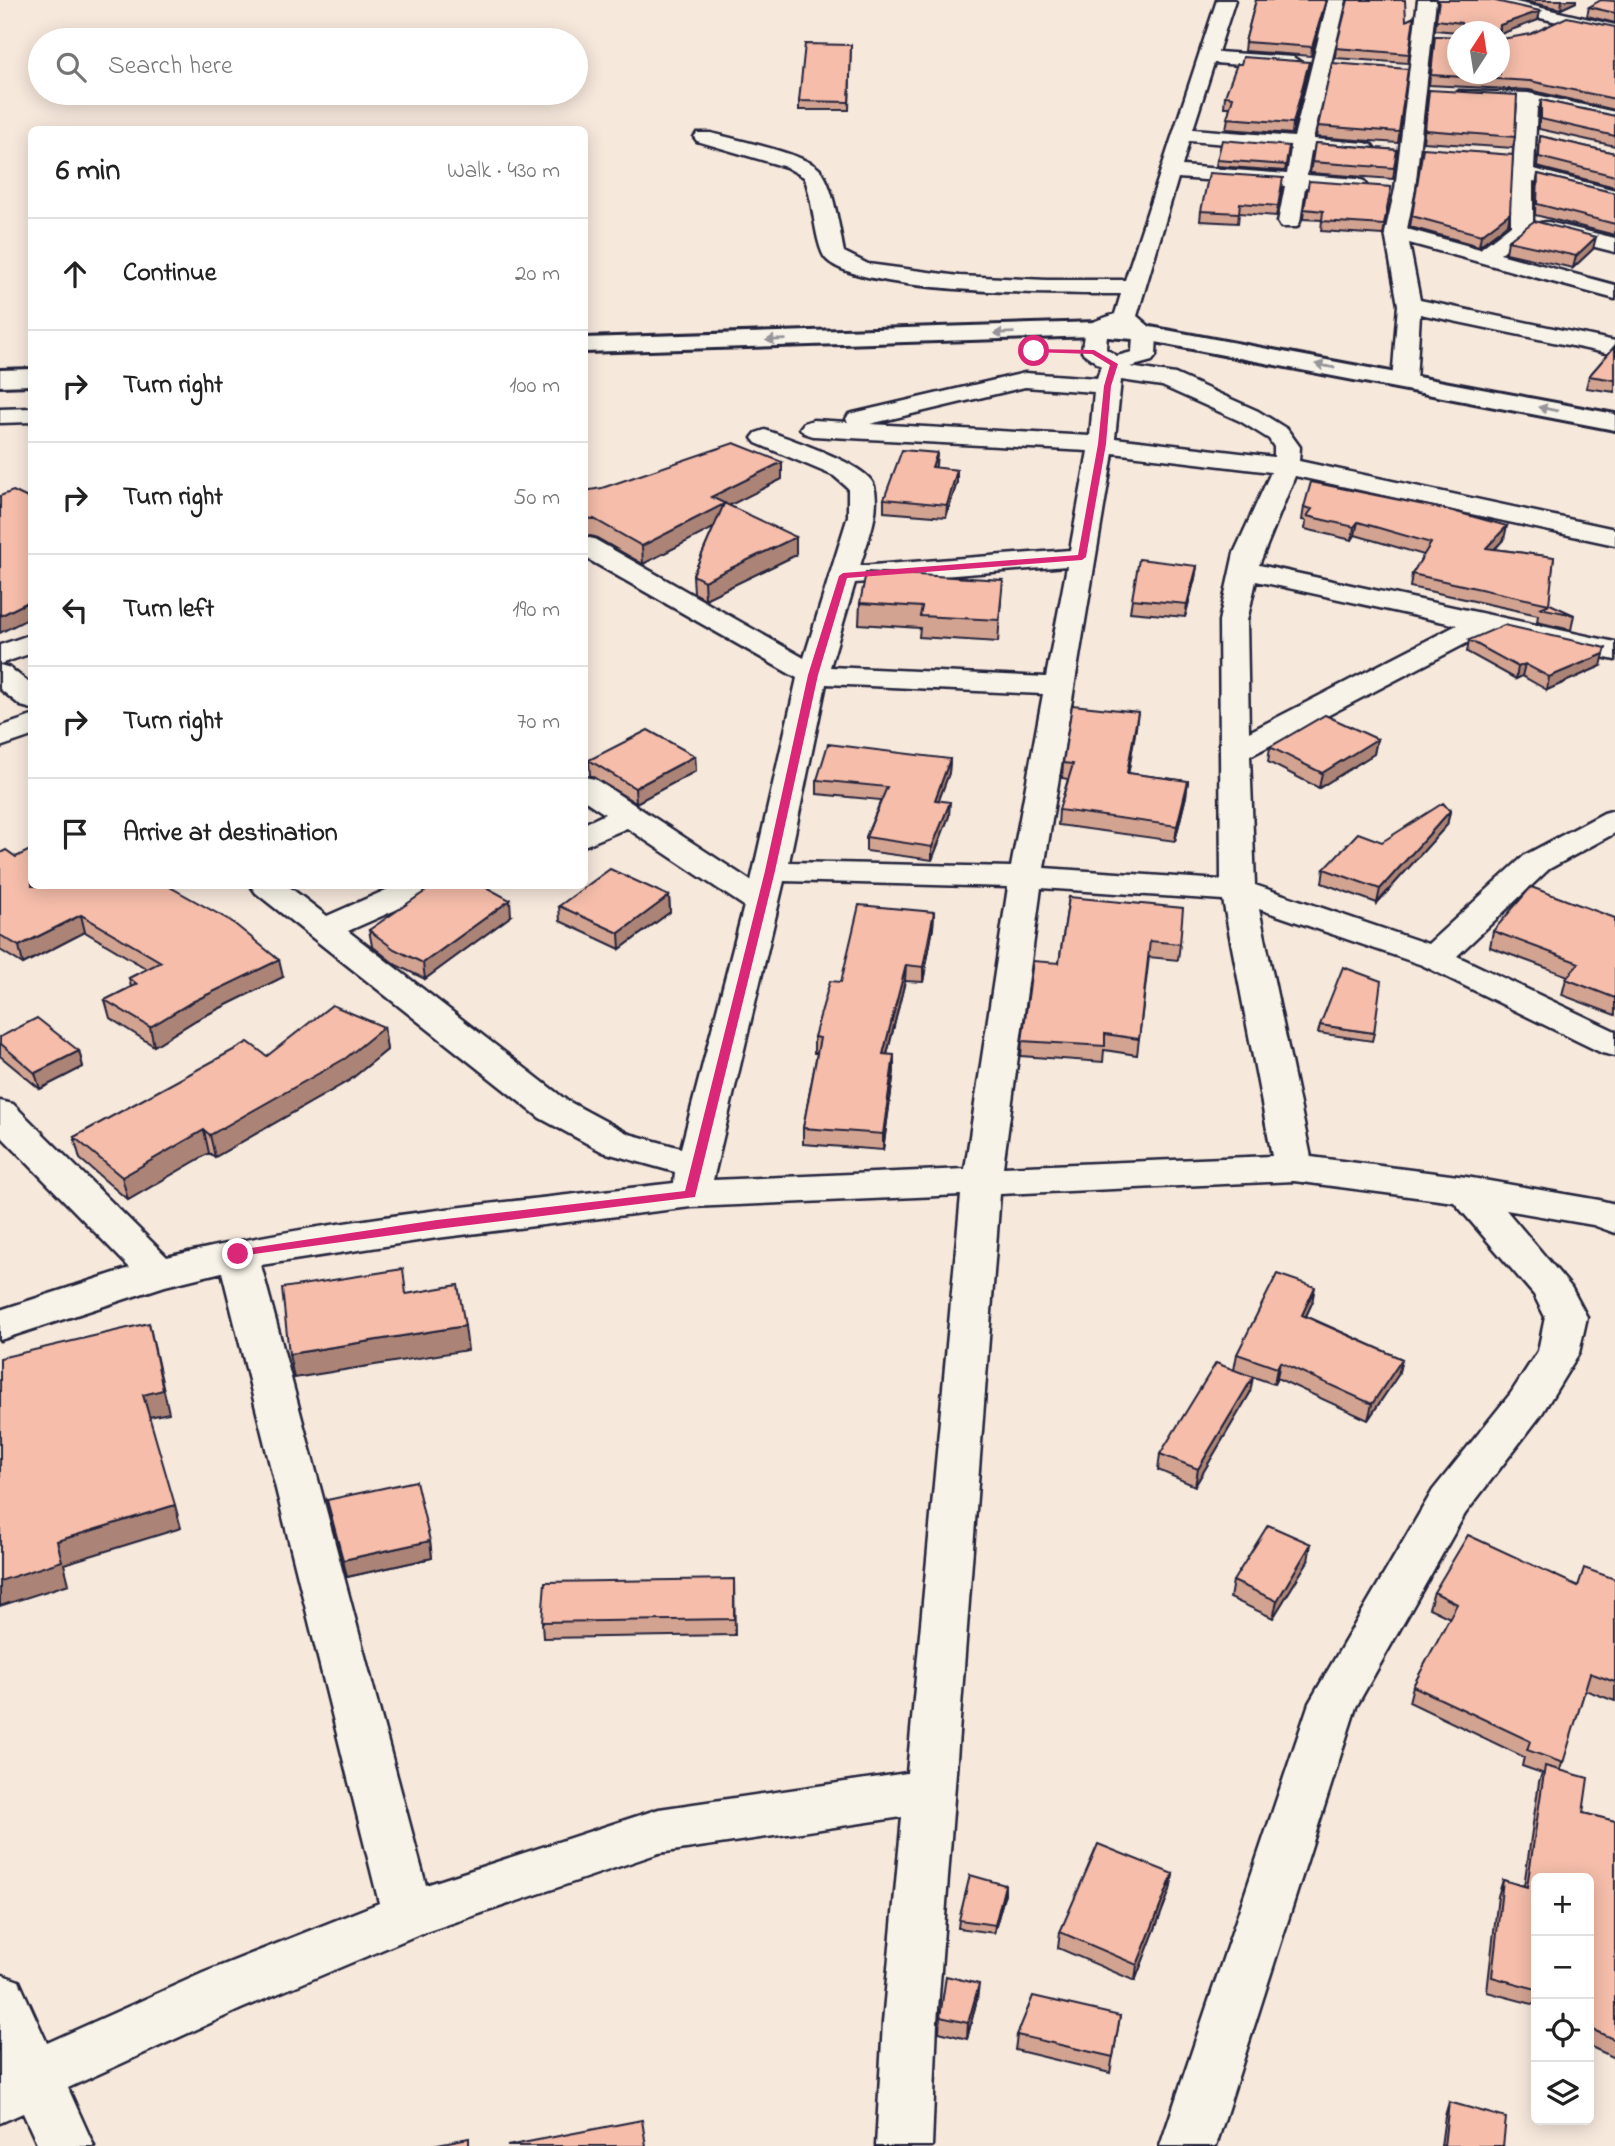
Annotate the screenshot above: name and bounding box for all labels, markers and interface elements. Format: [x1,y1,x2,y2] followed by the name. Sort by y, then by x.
[1447,21,1510,84] north arrow
[28,28,588,105] search box
[52,48,90,86] icon: search
[108,48,233,86] text: Search here
[56,150,120,194] text: 6 min
[447,155,560,188] text: Walk · 430 m
[56,255,94,293] icon: ahead
[123,255,216,293] text: Continue
[515,258,560,291] text: 20 m
[993,327,1015,338] one-way arrow
[765,334,787,345] one-way arrow
[1018,335,1049,366] route start
[1314,360,1336,371] one-way arrow
[56,367,94,405] icon: right
[123,367,223,405] text: Turn right
[509,370,560,403] text: 100 m
[1537,404,1559,415] one-way arrow
[56,479,94,517] icon: right
[123,479,223,517] text: Turn right
[513,482,560,515] text: 50 m
[56,591,94,629] icon: left
[123,591,214,629] text: Turn left
[512,594,560,627] text: 190 m
[56,703,94,741] icon: right
[123,703,223,741] text: Turn right
[517,706,560,739] text: 70 m
[56,815,94,853] icon: arrive
[123,815,338,853] text: Arrive at destination
[222,1238,253,1269] route end
[1531,1873,1594,2125] map controls
[1531,1873,1594,1936] button: +
[1531,1936,1594,1999] button: −
[1531,1999,1594,2062] button: locate
[1531,2062,1594,2125] button: layers

